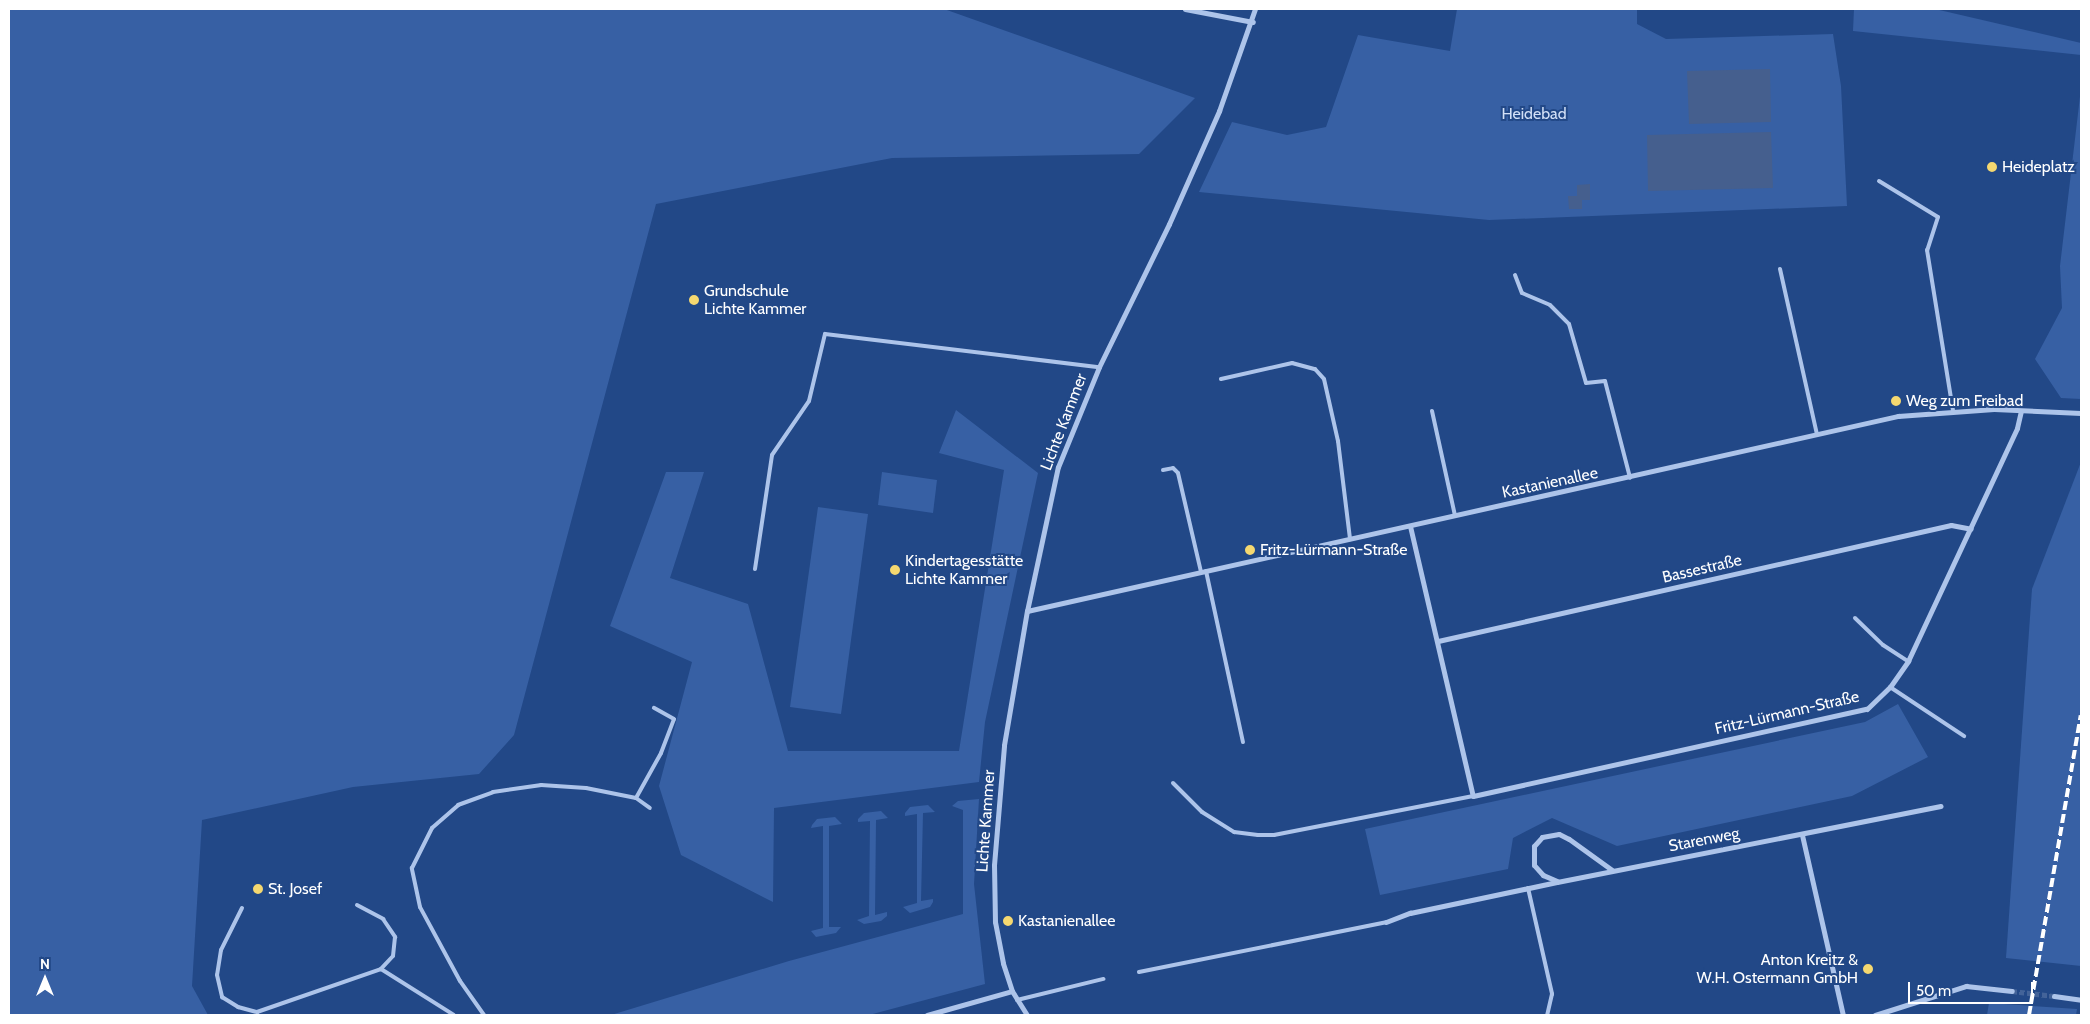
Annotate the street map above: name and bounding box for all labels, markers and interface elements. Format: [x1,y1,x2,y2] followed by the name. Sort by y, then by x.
[1501,104,1567,124] park label: Heidebad
[2002,157,2075,177] place label: Heideplatz
[1986,161,1998,173] marker: Heideplatz
[704,281,806,319] place label: Grundschule Lichte Kammer
[688,294,700,306] marker: Grundschule Lichte Kammer
[1037,371,1091,473] street label: Lichte Kammer
[1906,391,2023,411] place label: Weg zum Freibad
[1890,395,1902,407] marker: Weg zum Freibad
[1500,463,1600,503] street label: Kastanienallee
[1260,540,1408,560] place label: Fritz-Lürmann-Straße
[1244,544,1256,556] marker: Fritz-Lürmann-Straße
[905,551,1023,589] place label: Kindertagesstätte Lichte Kammer
[1661,551,1743,587] street label: Bassestraße
[889,564,901,576] marker: Kindertagesstätte Lichte Kammer
[1713,687,1861,739] street label: Fritz-Lürmann-Straße
[973,769,999,873] street label: Lichte Kammer
[1667,824,1741,856] street label: Starenweg
[268,879,322,899] place label: St. Josef
[252,883,264,895] marker: St. Josef
[1018,911,1115,931] place label: Kastanienallee
[1002,915,1014,927] marker: Kastanienallee
[1697,950,1858,988] place label: Anton Kreitz & W.H. Ostermann GmbH
[20,954,70,1004] north arrow
[40,955,50,973] text: N
[1862,963,1874,975] marker: Anton Kreitz & W.H. Ostermann GmbH
[1910,972,2035,1004] scale bar
[1916,982,1951,1000] text: 50 m

